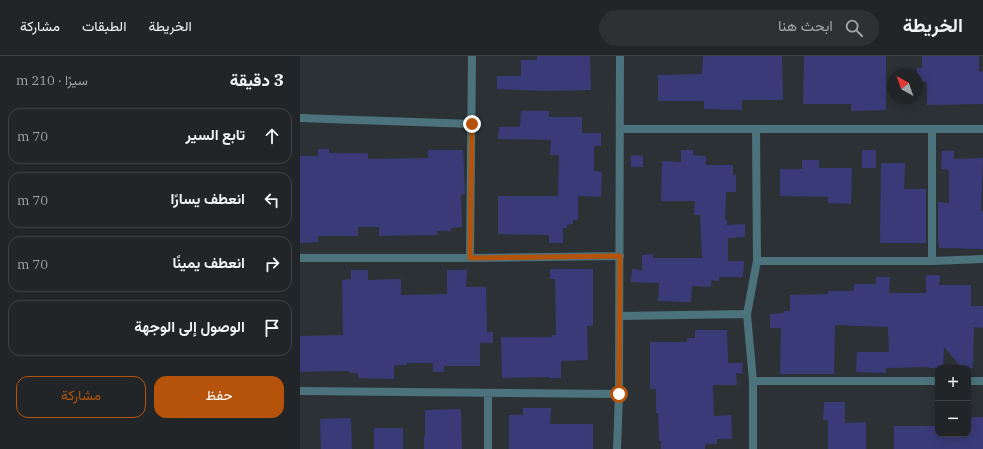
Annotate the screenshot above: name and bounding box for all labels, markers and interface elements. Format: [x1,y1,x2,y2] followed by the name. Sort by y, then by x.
[599,10,879,46] search box
[903,13,963,37] text: الخريطة
[778,16,833,35] text: ابحث هنا
[20,17,60,35] text: مشاركة
[82,17,126,35] text: الطبقات
[148,17,192,35] text: الخريطة
[843,17,865,39] icon: search
[887,68,923,104] north arrow
[230,69,284,91] text: 3 دقيقة
[16,72,88,89] text: سيرًا · 210 m
[463,115,481,133] route end
[186,125,245,144] text: تابع السير
[261,125,283,147] icon: ahead
[17,128,48,145] text: 70 m
[171,189,245,208] text: انعطف يسارًا
[261,189,283,211] icon: left
[17,192,48,209] text: 70 m
[172,253,245,272] text: انعطف يمينًا
[261,253,283,275] icon: right
[17,256,48,273] text: 70 m
[134,317,245,336] text: الوصول إلى الوجهة
[261,317,283,339] icon: arrive
[935,365,971,437] map controls
[935,365,971,401] button: +
[16,376,146,418] button: مشاركة
[154,376,284,418] button: حفظ
[610,385,628,403] route start
[935,401,971,437] button: −

